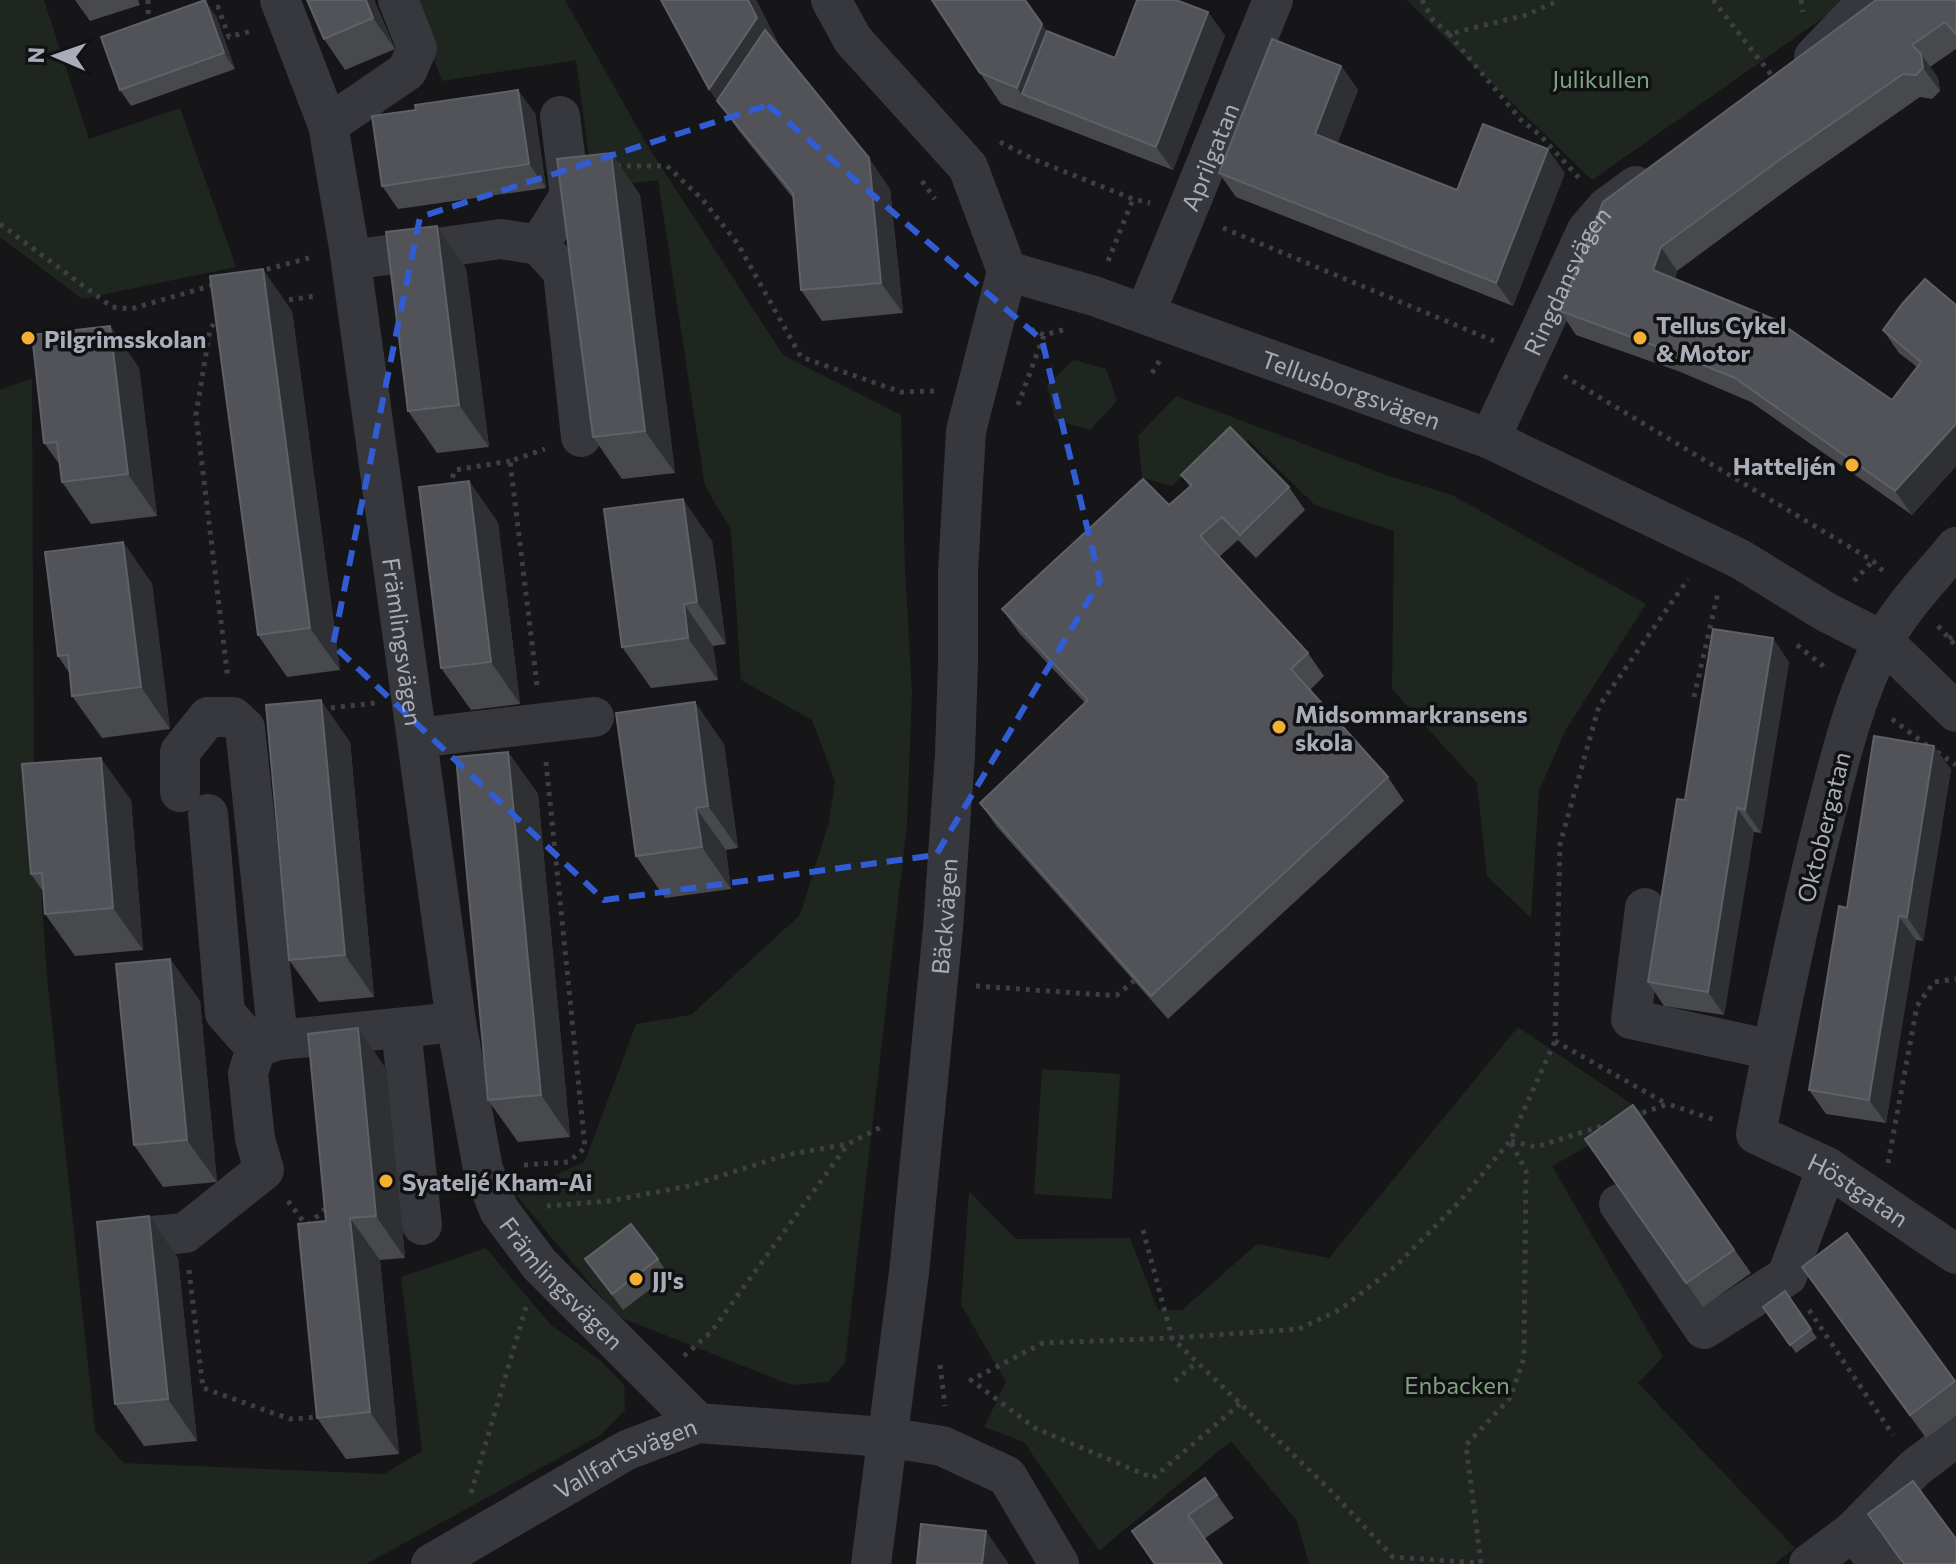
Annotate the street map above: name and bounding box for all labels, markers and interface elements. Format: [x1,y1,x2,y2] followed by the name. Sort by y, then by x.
[16,16,96,96] north arrow
[22,47,49,64] text: N
[1552,64,1650,93] park label: Julikullen
[1174,98,1244,215] street label: Aprilgatan
[1517,200,1616,360] street label: Ringdansvägen
[1656,310,1786,367] place label: Tellus Cykel & Motor
[44,324,206,353] place label: Pilgrimsskolan
[19,329,37,347] marker: Pilgrimsskolan
[1631,329,1649,347] marker: Tellus Cykel & Motor
[1258,343,1445,435] street label: Tellusborgsvägen
[1733,451,1836,480] place label: Hatteljén
[1843,456,1861,474] marker: Hatteljén
[377,556,429,728] street label: Främlingsvägen
[1295,699,1528,756] place label: Midsommarkransens skola
[1270,718,1288,736] marker: Midsommarkransens skola
[1790,748,1856,906] street label: Oktobergatan
[924,857,962,976] street label: Bäckvägen
[1804,1146,1914,1232] street label: Höstgatan
[402,1167,592,1196] place label: Syateljé Kham-Ai
[377,1172,395,1190] marker: Syateljé Kham-Ai
[494,1211,630,1355] street label: Främlingsvägen
[652,1265,684,1294] place label: JJ's
[627,1270,645,1288] marker: JJ's
[1404,1370,1510,1399] park label: Enbacken
[548,1410,700,1504] street label: Vallfartsvägen

